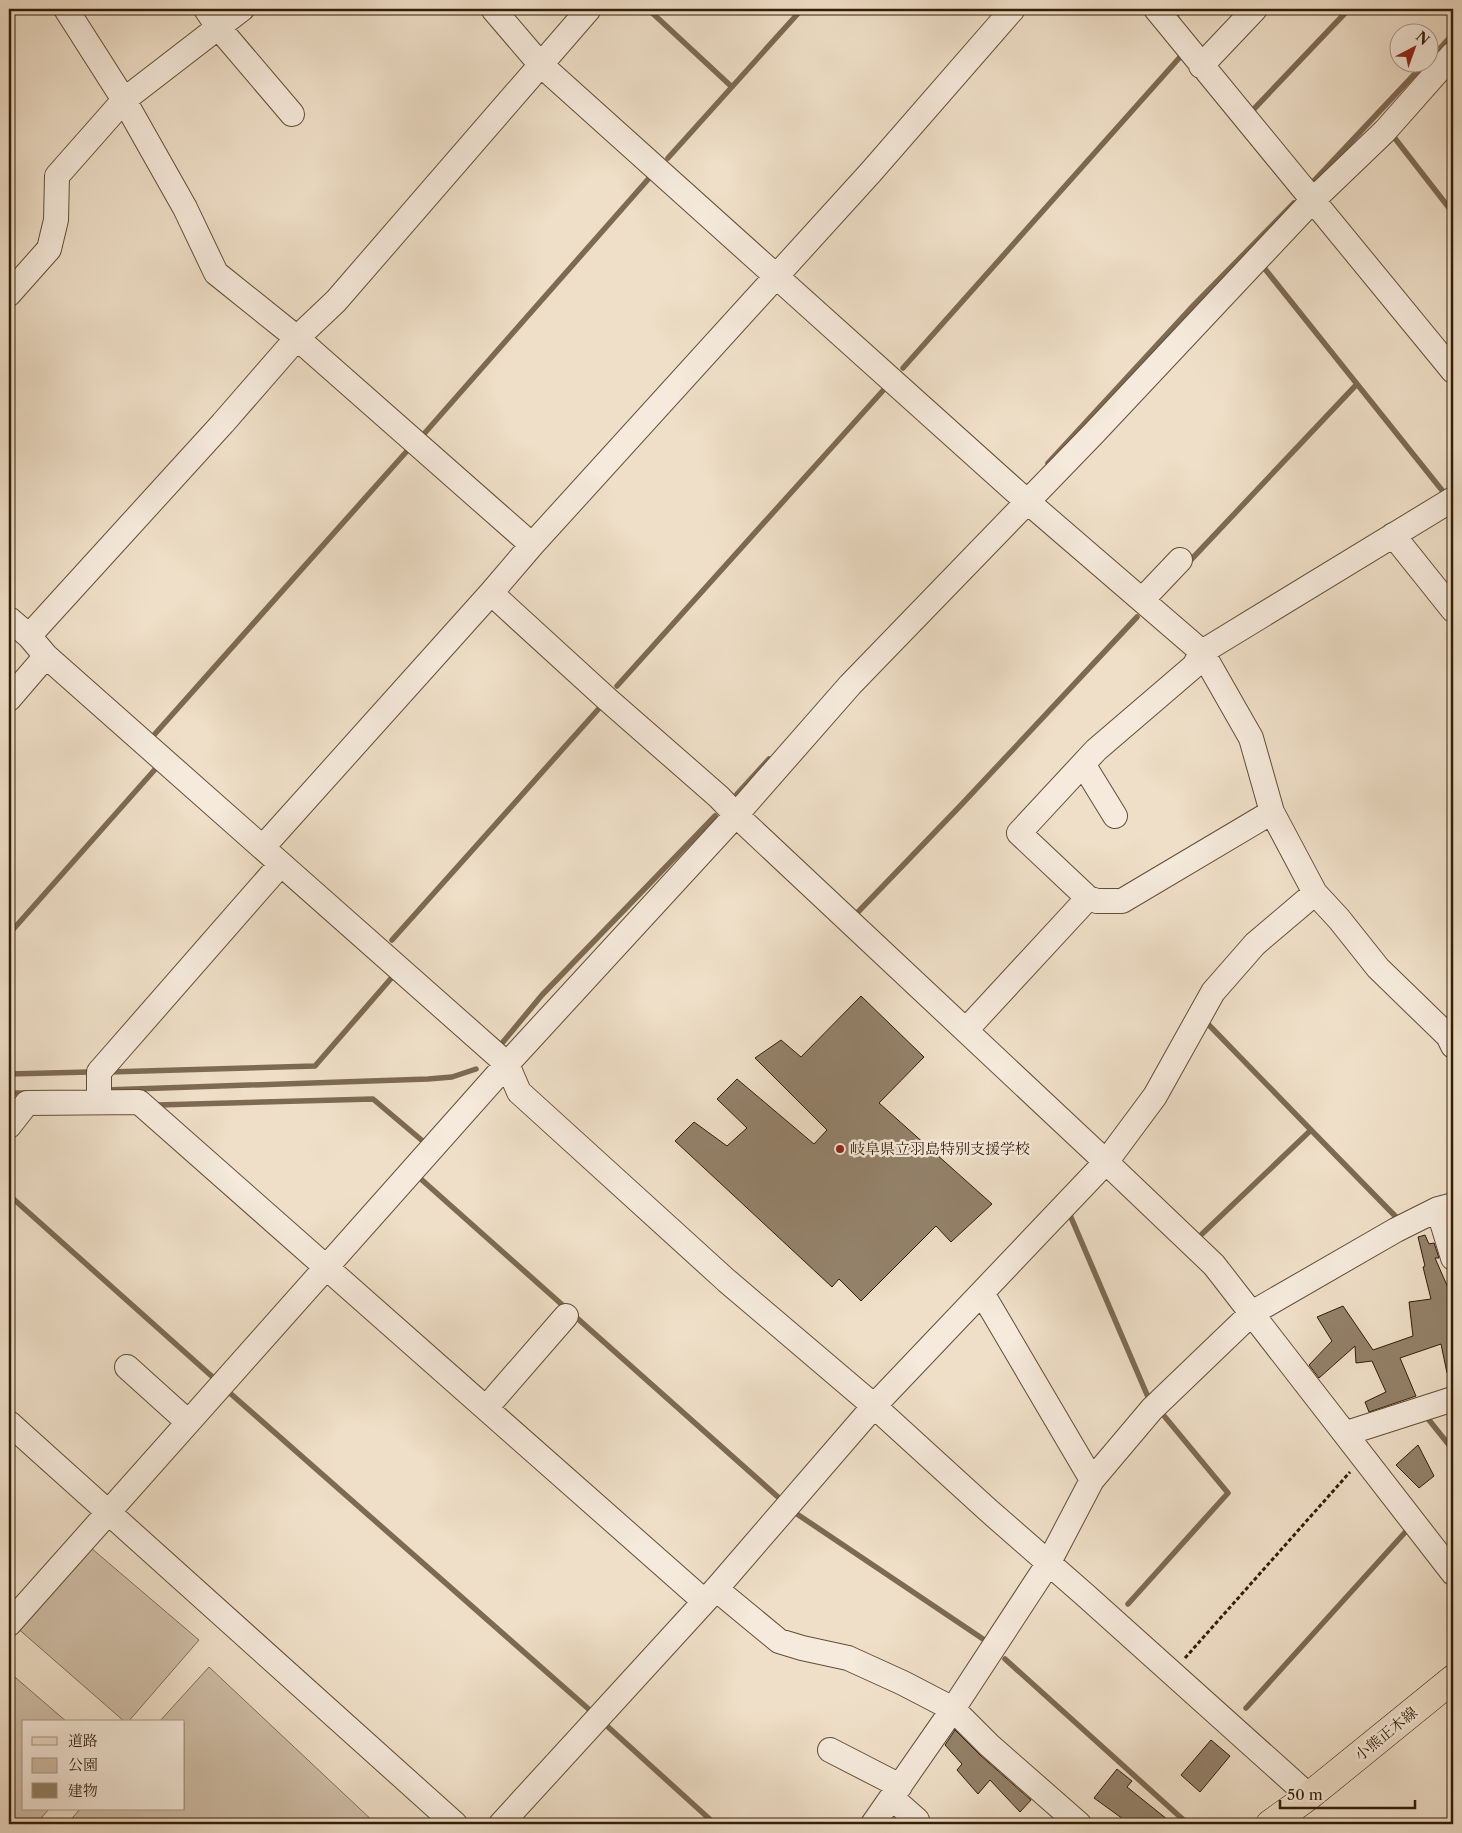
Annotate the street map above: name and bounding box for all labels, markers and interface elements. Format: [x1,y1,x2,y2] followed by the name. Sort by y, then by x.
[1390,22,1440,72] north arrow
[1412,27,1433,49] text: N
[850,1139,1030,1158] place label: 岐阜県立羽島特別支援学校
[834,1143,846,1155] marker: 岐阜県立羽島特別支援学校
[1351,1703,1421,1765] street label: 小熊正木線
[22,1720,185,1810] legend
[68,1731,98,1750] text: 道路
[68,1755,98,1774] text: 公園
[1280,1778,1414,1810] scale bar
[68,1781,98,1800] text: 建物
[1287,1785,1323,1804] text: 50 m

